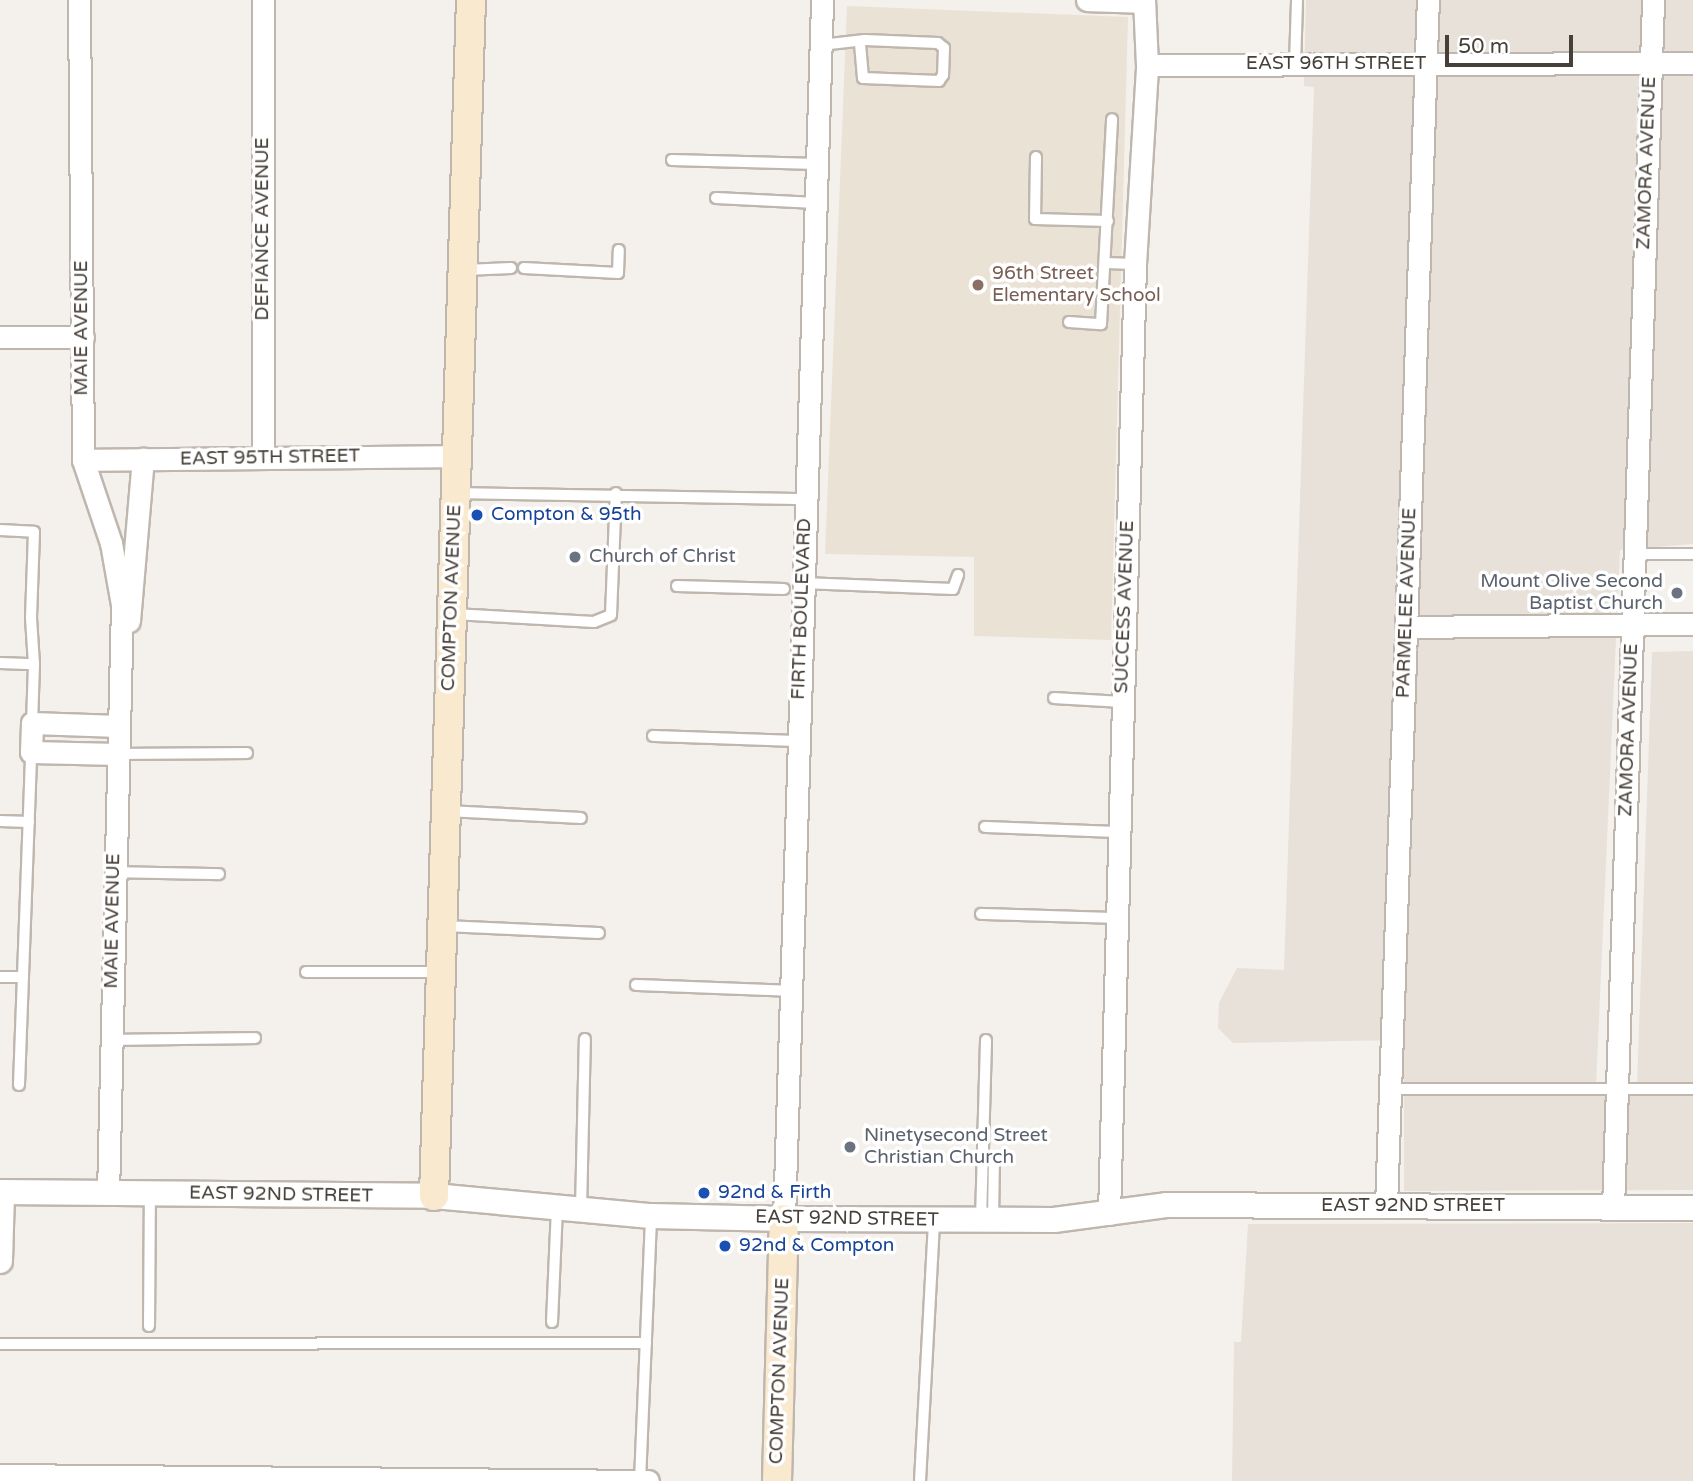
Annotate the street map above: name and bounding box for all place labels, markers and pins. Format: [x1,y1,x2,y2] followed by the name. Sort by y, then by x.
[992,263,1161,307] place label: 96th Street Elementary School
[970,277,986,293] marker: 96th Street Elementary School
[491,504,642,526] place label: Compton & 95th
[469,507,485,523] marker: Compton & 95th
[589,546,736,568] place label: Church of Christ
[567,549,583,565] marker: Church of Christ
[1480,571,1663,615] place label: Mount Olive Second Baptist Church
[1669,585,1685,601] marker: Mount Olive Second Baptist Church
[864,1125,1048,1169] place label: Ninetysecond Street Christian Church
[842,1139,858,1155] marker: Ninetysecond Street Christian Church
[718,1182,831,1204] place label: 92nd & Firth
[696,1185,712,1201] marker: 92nd & Firth
[739,1235,894,1257] place label: 92nd & Compton
[717,1238,733,1254] marker: 92nd & Compton

